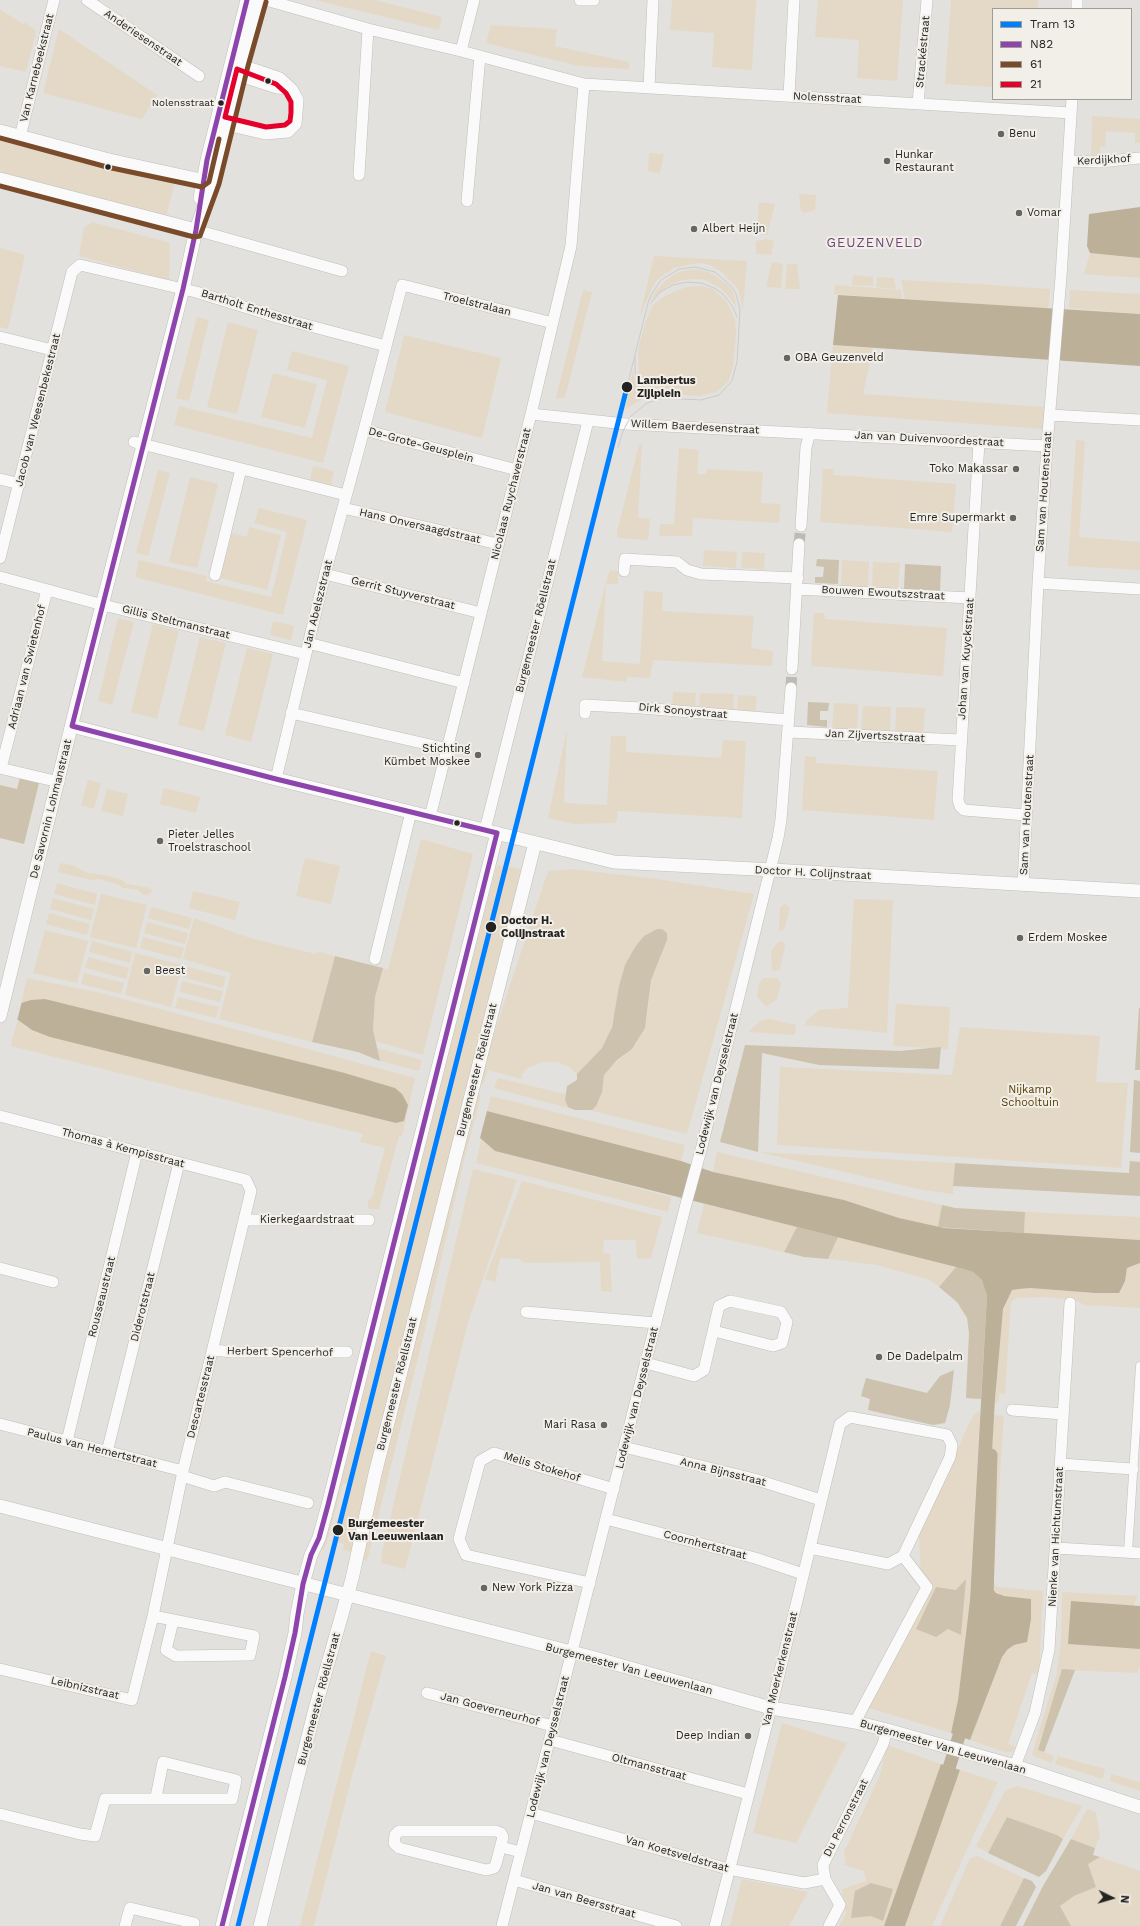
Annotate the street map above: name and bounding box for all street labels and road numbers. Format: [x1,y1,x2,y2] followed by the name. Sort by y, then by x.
[101,7,185,69] street label: Anderiesenstraat
[17,12,57,124] street label: Van Karnebeekstraat
[913,15,933,89] street label: Strackéstraat
[792,90,862,106] street label: Nolensstraat
[1077,152,1131,168] street label: Kerdijkhof
[200,287,314,333] street label: Bartholt Enthesstraat
[441,289,513,319] street label: Troelstralaan
[13,332,63,488] street label: Jacob van Weesenbekestraat
[630,417,760,437] street label: Willem Baerdesenstraat
[367,425,475,465] street label: De-Grote-Geusplein
[488,427,534,561] street label: Nicolaas Ruychaverstraat
[854,428,1004,450] street label: Jan van Duivenvoordestraat
[1033,431,1055,553] street label: Sam van Houtenstraat
[358,506,482,546] street label: Hans Onversaagdstraat
[513,558,559,694] street label: Burgemeester Röellstraat
[301,559,335,649] street label: Jan Abelszstraat
[350,574,456,612] street label: Gerrit Stuyverstraat
[821,583,945,603] street label: Bouwen Ewoutszstraat
[955,598,977,720] street label: Johan van Kuyckstraat
[121,602,231,642] street label: Gillis Steltmanstraat
[5,603,49,731] street label: Adriaan van Swietenhof
[638,701,728,721] street label: Dirk Sonoystraat
[825,727,925,745] street label: Jan Zijvertszstraat
[27,738,75,880] street label: De Savornin Lohmanstraat
[1017,754,1037,876] street label: Sam van Houtenstraat
[754,863,872,883] street label: Doctor H. Colijnstraat
[454,1002,500,1138] street label: Burgemeester Röellstraat
[693,1012,741,1156] street label: Lodewijk van Deysselstraat
[60,1125,186,1171] street label: Thomas à Kempisstraat
[260,1213,354,1227] street label: Kierkegaardstraat
[86,1255,118,1339] street label: Rousseaustraat
[128,1271,158,1343] street label: Diderotstraat
[374,1316,420,1452] street label: Burgemeester Röellstraat
[613,1326,661,1470] street label: Lodewijk van Deysselstraat
[227,1344,333,1360] street label: Herbert Spencerhof
[184,1354,218,1440] street label: Descartesstraat
[26,1425,158,1471] street label: Paulus van Hemertstraat
[502,1449,582,1485] street label: Melis Stokehof
[679,1455,767,1489] street label: Anna Bijnsstraat
[1046,1467,1066,1607] street label: Nienke van Hichtumstraat
[662,1528,748,1562] street label: Coornhertstraat
[759,1610,801,1728] street label: Van Moerkerkenstraat
[295,1631,343,1767] street label: Burgemeester Röellstraat
[544,1640,714,1698] street label: Burgemeester Van Leeuwenlaan
[50,1674,120,1702] street label: Leibnizstraat
[524,1675,572,1819] street label: Lodewijk van Deysselstraat
[439,1689,541,1729] street label: Jan Goeverneurhof
[858,1717,1028,1777] street label: Burgemeester Van Leeuwenlaan
[610,1751,688,1783] street label: Oltmansstraat
[821,1777,871,1859] street label: Du Perronstraat
[624,1833,730,1875] street label: Van Koetsveldstraat
[531,1879,637,1921] street label: Jan van Beersstraat

